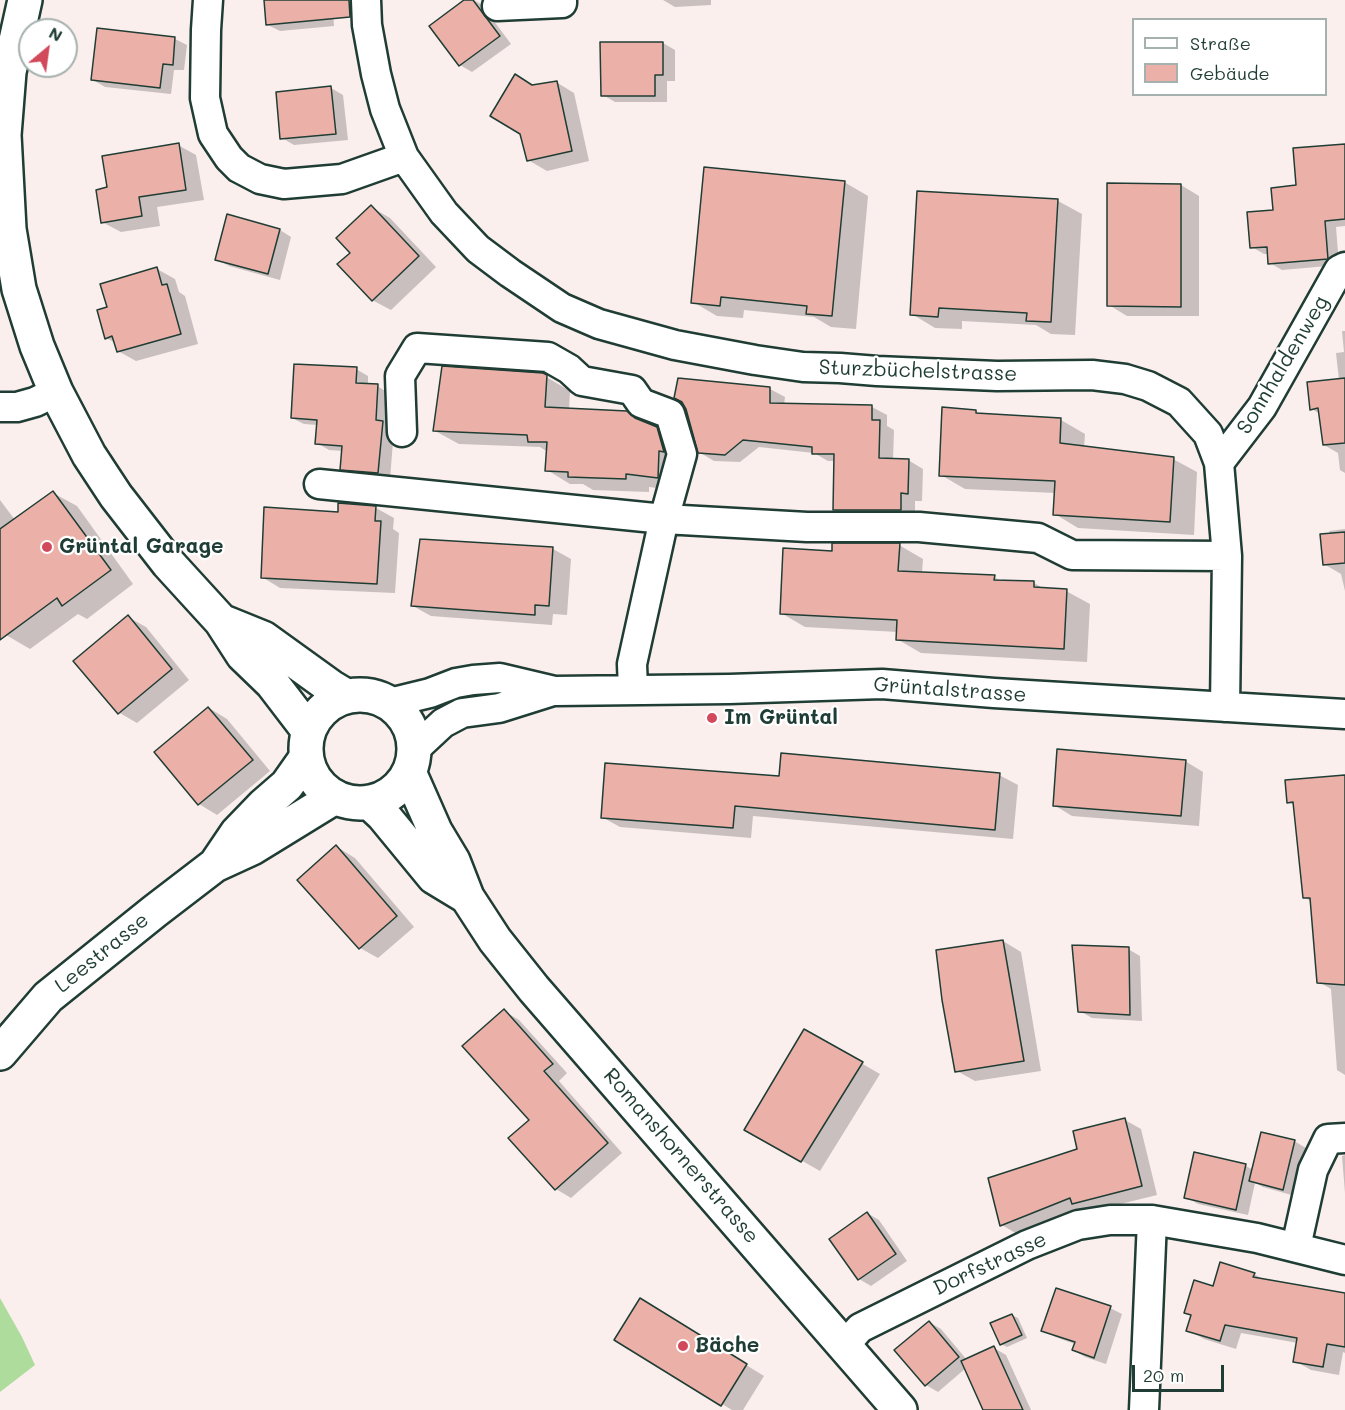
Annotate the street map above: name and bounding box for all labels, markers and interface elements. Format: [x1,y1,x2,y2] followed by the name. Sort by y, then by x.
[18,18,78,78] north arrow
[1132,18,1327,96] legend
[46,21,66,46] text: N
[1190,31,1251,55] text: Straße
[1190,61,1270,85] text: Gebäude
[1232,291,1334,439] street label: Sonnhaldenweg
[818,355,1018,387] street label: Sturzbüchelstrasse
[59,534,224,560] place label: Grüntal Garage
[40,540,54,554] marker: Grüntal Garage
[873,672,1027,708] street label: Grüntalstrasse
[724,705,838,731] place label: Im Grüntal
[705,711,719,725] marker: Im Grüntal
[50,907,154,999] street label: Leestrasse
[598,1063,764,1249] street label: Romanshornerstrasse
[929,1227,1051,1301] street label: Dorfstrasse
[695,1333,759,1359] place label: Bäche
[676,1339,690,1353] marker: Bäche
[1135,1353,1226,1391] scale bar
[1143,1363,1184,1387] text: 20 m

